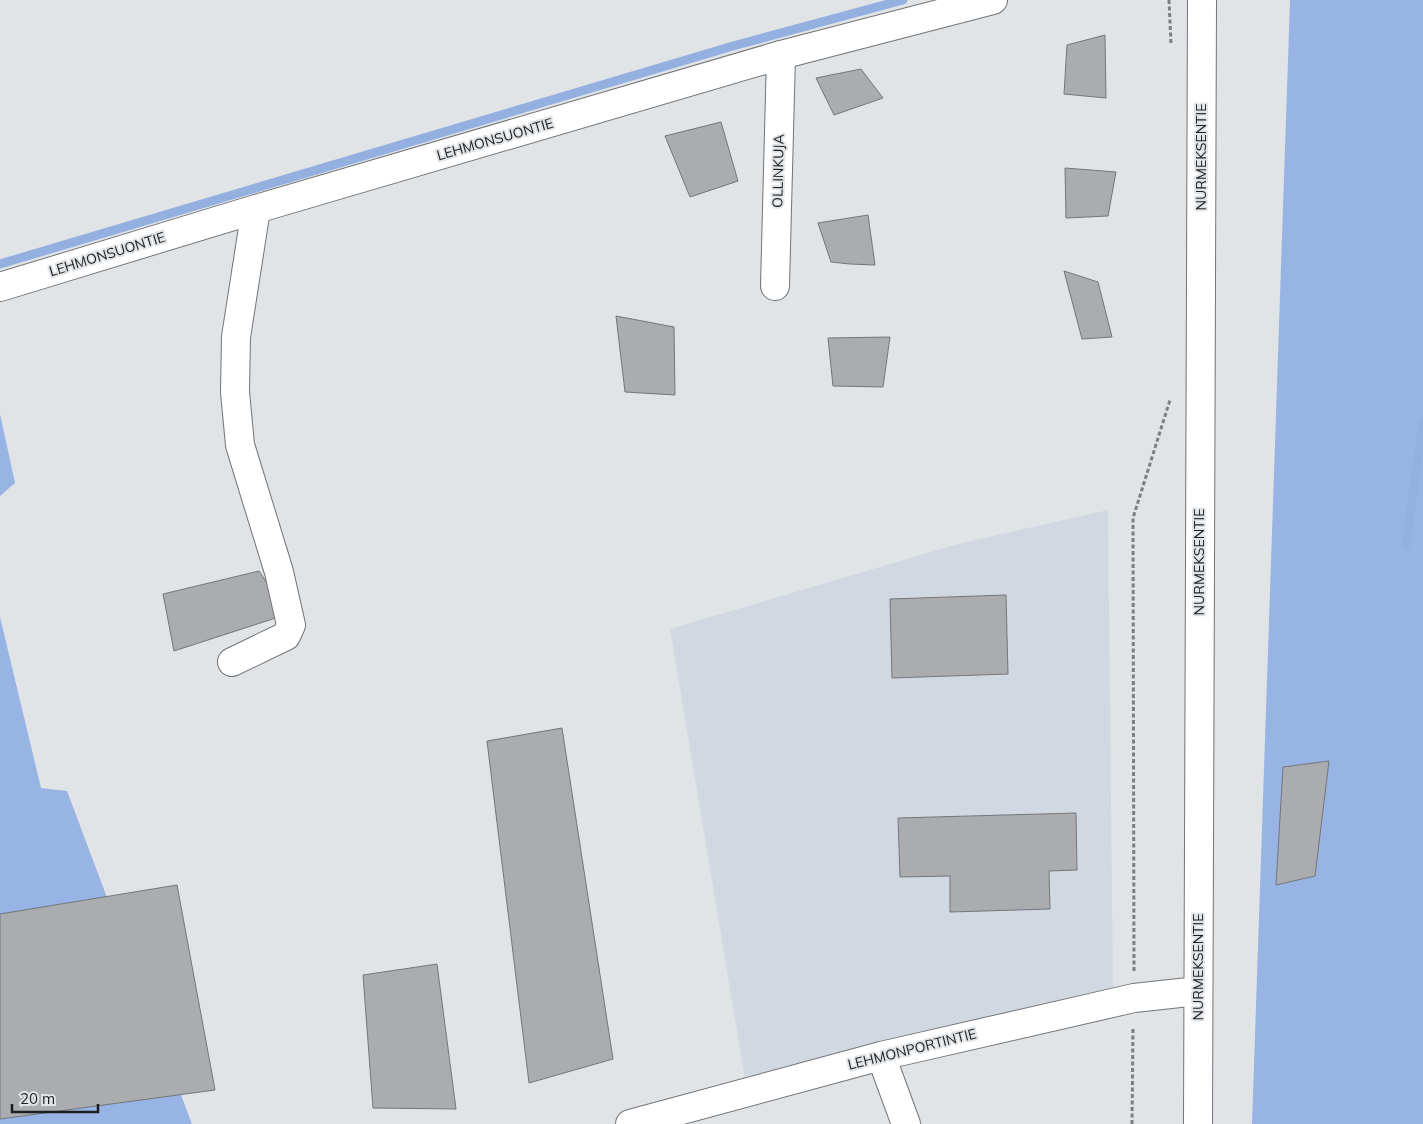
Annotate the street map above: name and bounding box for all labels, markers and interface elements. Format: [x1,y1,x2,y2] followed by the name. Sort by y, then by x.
[1192,104,1210,210] street label: NURMEKSENTIE
[435,114,555,164] street label: LEHMONSUONTIE
[768,133,788,208] street label: OLLINKUJA
[47,228,167,280] street label: LEHMONSUONTIE
[1190,509,1208,615] street label: NURMEKSENTIE
[1189,914,1207,1020] street label: NURMEKSENTIE
[846,1024,978,1074] street label: LEHMONPORTINTIE
[12,1082,99,1114] scale bar
[20,1089,55,1108] text: 20 m

